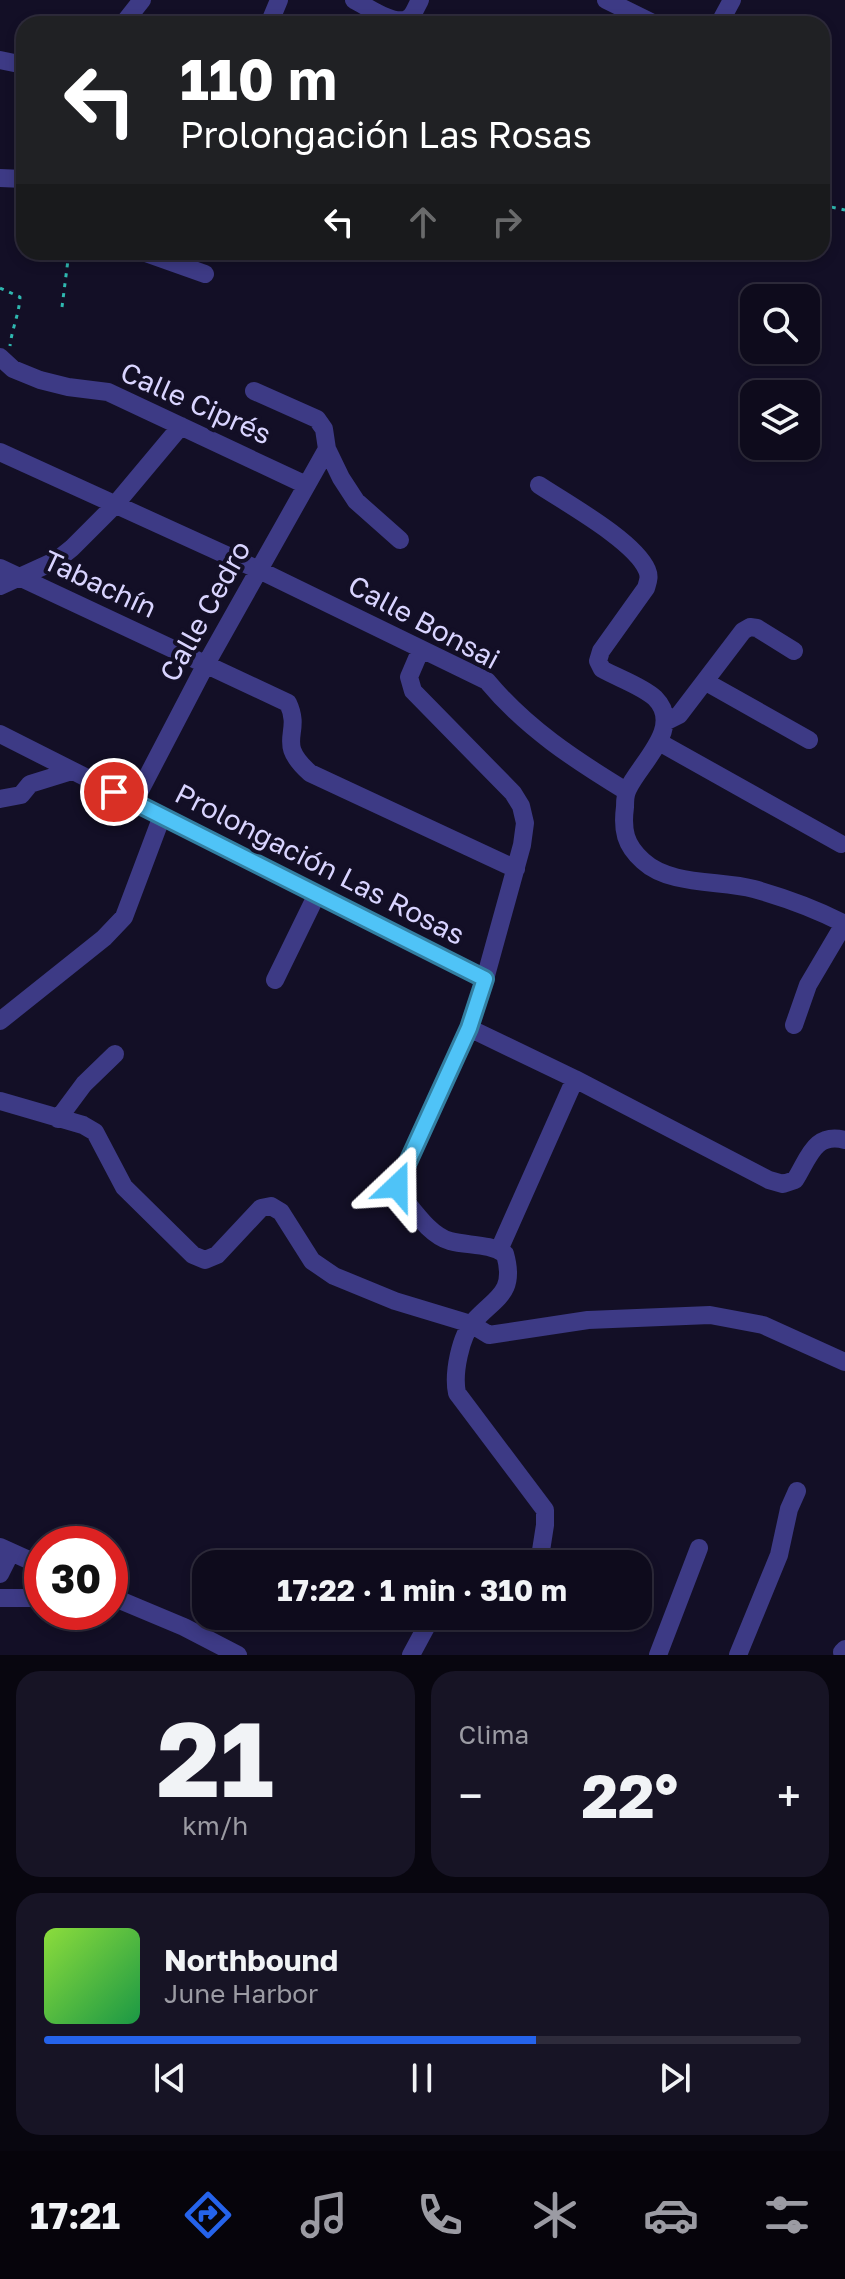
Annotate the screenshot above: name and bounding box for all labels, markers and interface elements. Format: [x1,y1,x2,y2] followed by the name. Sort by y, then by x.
[180,45,337,112] text: 110 m
[48,48,152,152] icon: left
[180,113,592,156] text: Prolongación Las Rosas
[317,200,361,244] icon: left
[401,200,445,244] icon: ahead
[485,200,529,244] icon: right
[740,284,820,460] map controls
[740,284,820,364] button: search
[116,355,277,450] street label: Calle Ciprés
[740,380,820,460] button: layers
[152,535,257,687] street label: Calle Cedro
[38,543,162,624] street label: Tabachín
[343,568,506,675] street label: Calle Bonsai
[80,758,148,826] pin
[92,770,136,814] icon: arrive
[170,776,470,951] street label: Prolongación Las Rosas
[355,1144,439,1228] position arrow
[24,1526,128,1630] speed limit sign: 30
[277,1572,567,1608] text: 17:22 · 1 min · 310 m
[157,1695,274,1820] text: 21
[459,1719,529,1750] text: Clima
[581,1759,678,1831] text: 22°
[459,1769,483,1822] text: −
[777,1769,801,1822] text: +
[182,1810,248,1841] text: km/h
[164,1942,338,1978] text: Northbound
[164,1978,318,2009] text: June Harbor
[148,2056,192,2100] icon: previous
[400,2056,444,2100] icon: pause
[653,2056,697,2100] icon: next
[180,2187,236,2243] icon: directions
[296,2187,352,2243] icon: music
[412,2187,468,2243] icon: phone
[527,2187,583,2243] icon: climate
[643,2187,699,2243] icon: car
[759,2187,815,2243] icon: filters
[30,2194,120,2237] text: 17:21

